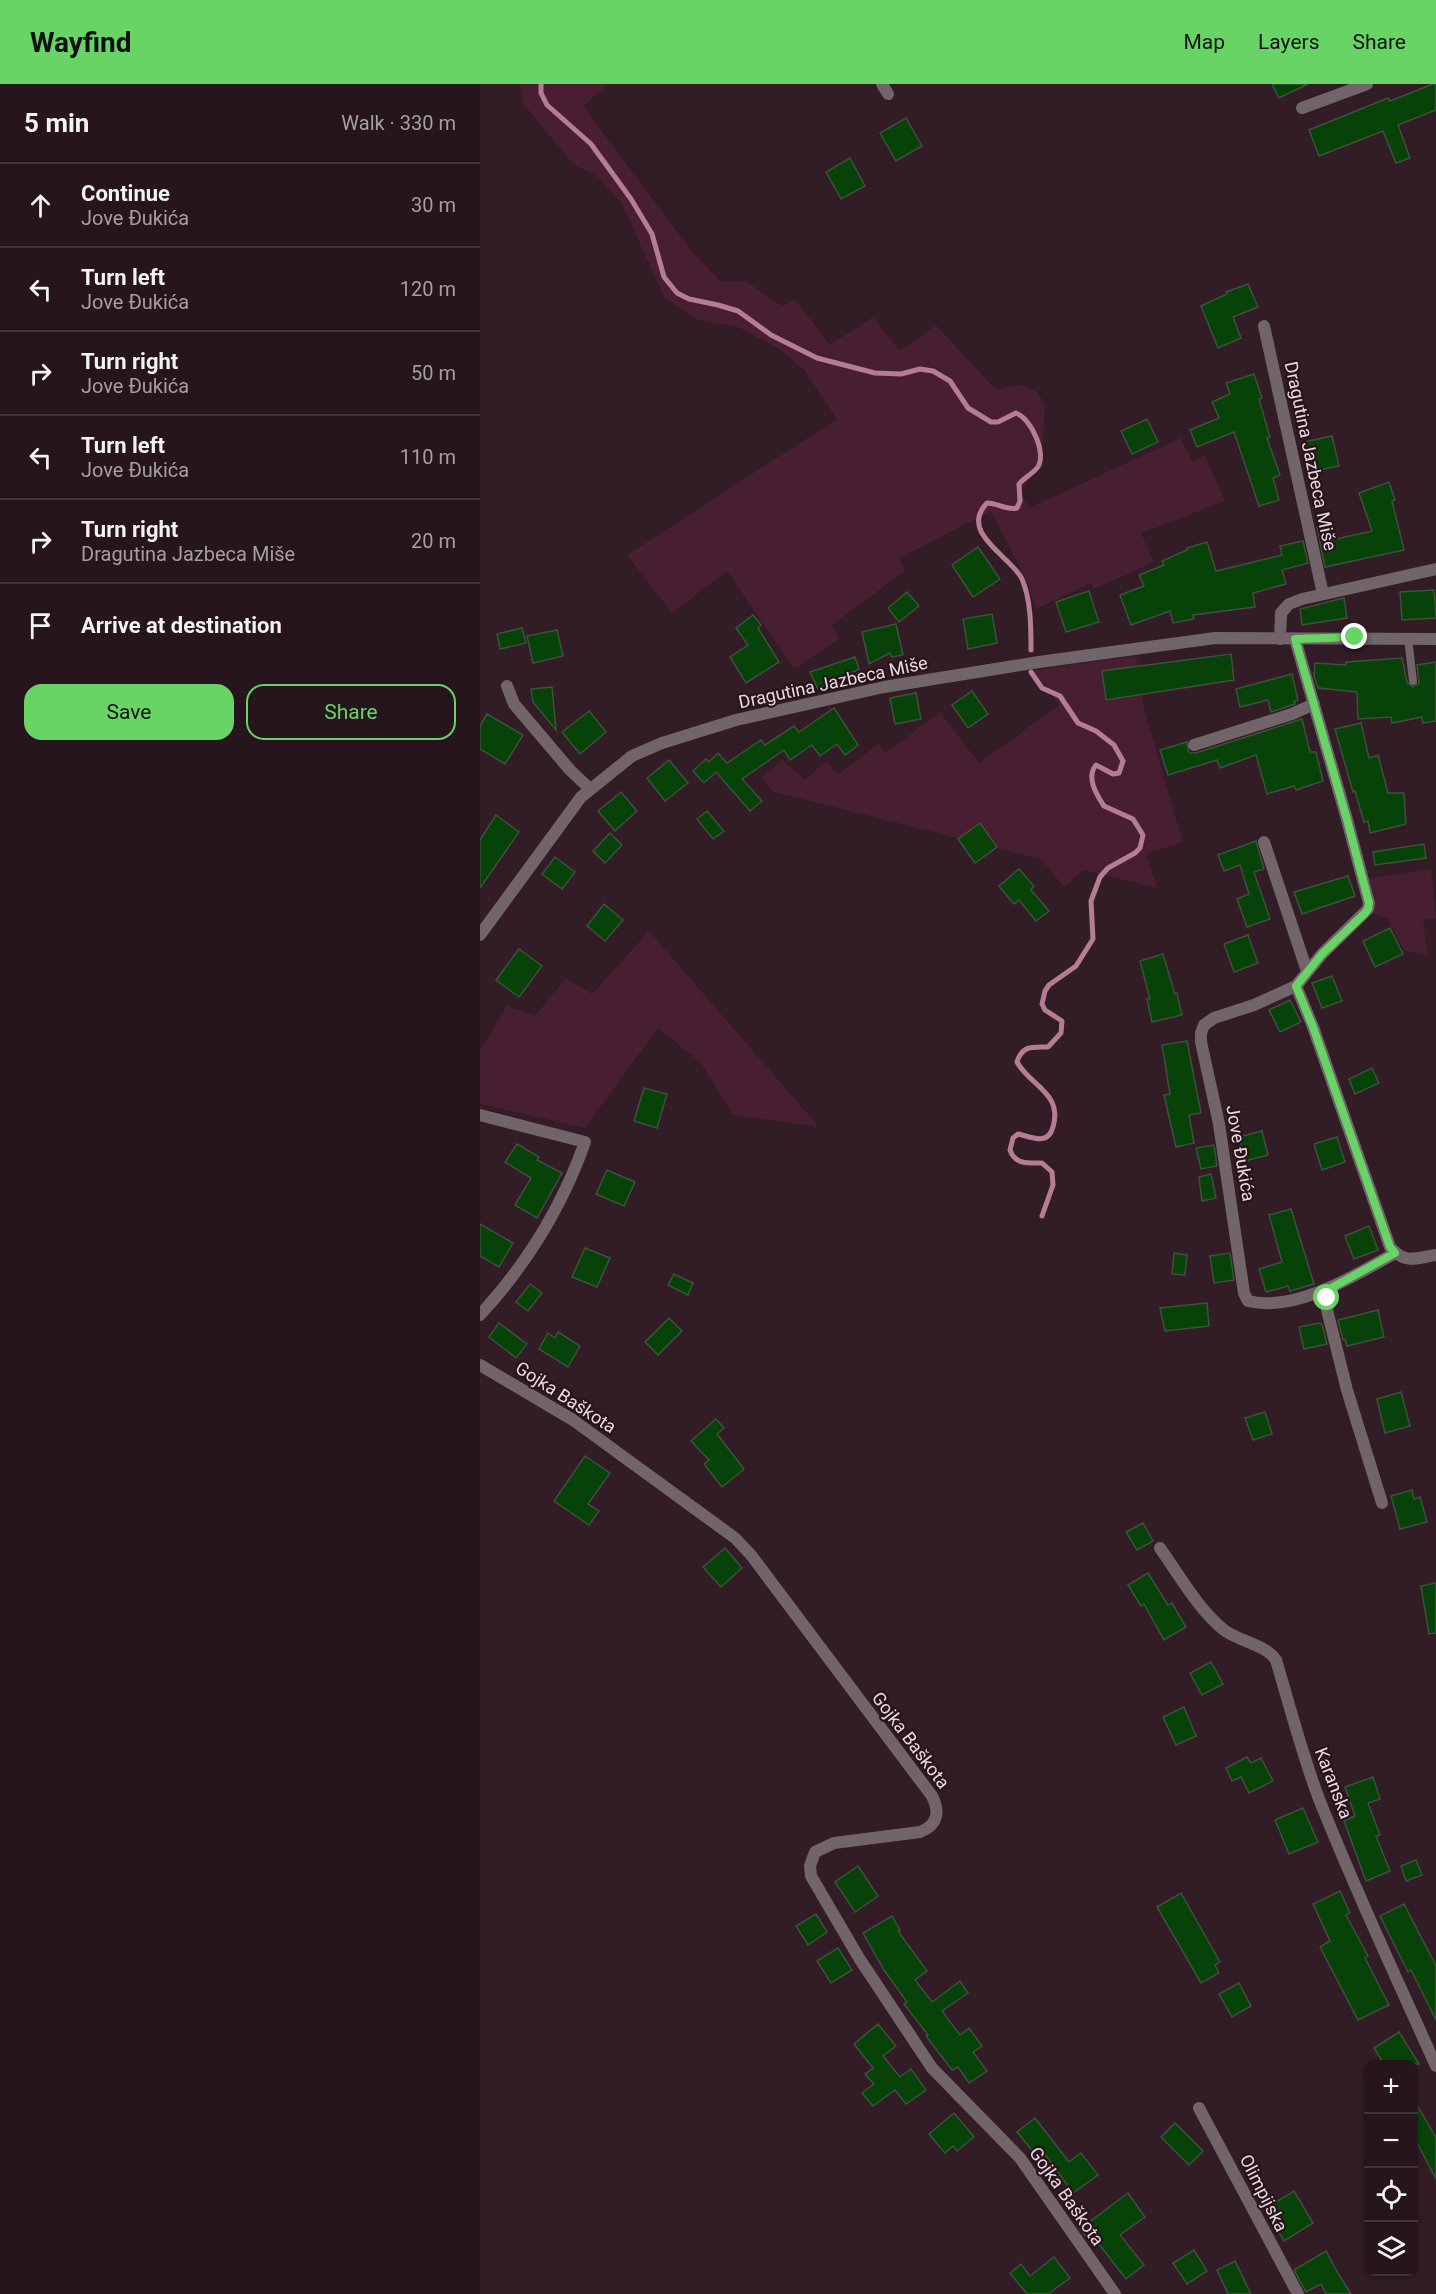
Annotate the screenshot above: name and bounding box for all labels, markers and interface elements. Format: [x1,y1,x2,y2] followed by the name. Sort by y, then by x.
[30,26,131,59] text: Wayfind
[1183,30,1225,54] text: Map
[1258,30,1319,54] text: Layers
[1352,30,1406,54] text: Share
[24,108,89,138] text: 5 min
[341,111,456,135] text: Walk · 330 m
[81,181,170,206] text: Continue
[24,189,57,222] icon: ahead
[411,193,456,217] text: 30 m
[81,206,189,230] text: Jove Đukića
[81,265,165,290] text: Turn left
[24,273,57,306] icon: left
[400,277,456,301] text: 120 m
[81,290,189,314] text: Jove Đukića
[81,349,178,374] text: Turn right
[24,357,57,390] icon: right
[1281,360,1341,552] street label: Dragutina Jazbeca Miše
[411,361,456,385] text: 50 m
[81,374,189,398] text: Jove Đukića
[81,433,165,458] text: Turn left
[24,441,57,474] icon: left
[400,445,456,469] text: 110 m
[81,458,189,482] text: Jove Đukića
[81,517,178,542] text: Turn right
[24,525,57,558] icon: right
[411,529,456,553] text: 20 m
[81,542,295,566] text: Dragutina Jazbeca Miše
[24,609,57,642] icon: arrive
[81,613,282,638] text: Arrive at destination
[1341,623,1367,649] route end
[737,652,929,712] street label: Dragutina Jazbeca Miše
[24,684,234,740] button: Save
[246,684,456,740] button: Share
[1222,1103,1260,1203] street label: Jove Đukića
[1313,1284,1339,1310] route start
[512,1357,620,1437] street label: Gojka Baškota
[868,1688,954,1792] street label: Gojka Baškota
[1311,1744,1357,1822] street label: Karanska
[1364,2060,1418,2276] map controls
[1364,2060,1418,2114] button: +
[1364,2114,1418,2168] button: −
[1025,2143,1109,2249] street label: Gojka Baškota
[1236,2151,1292,2235] street label: Olimpijska
[1364,2168,1418,2222] button: locate
[1364,2222,1418,2276] button: layers

